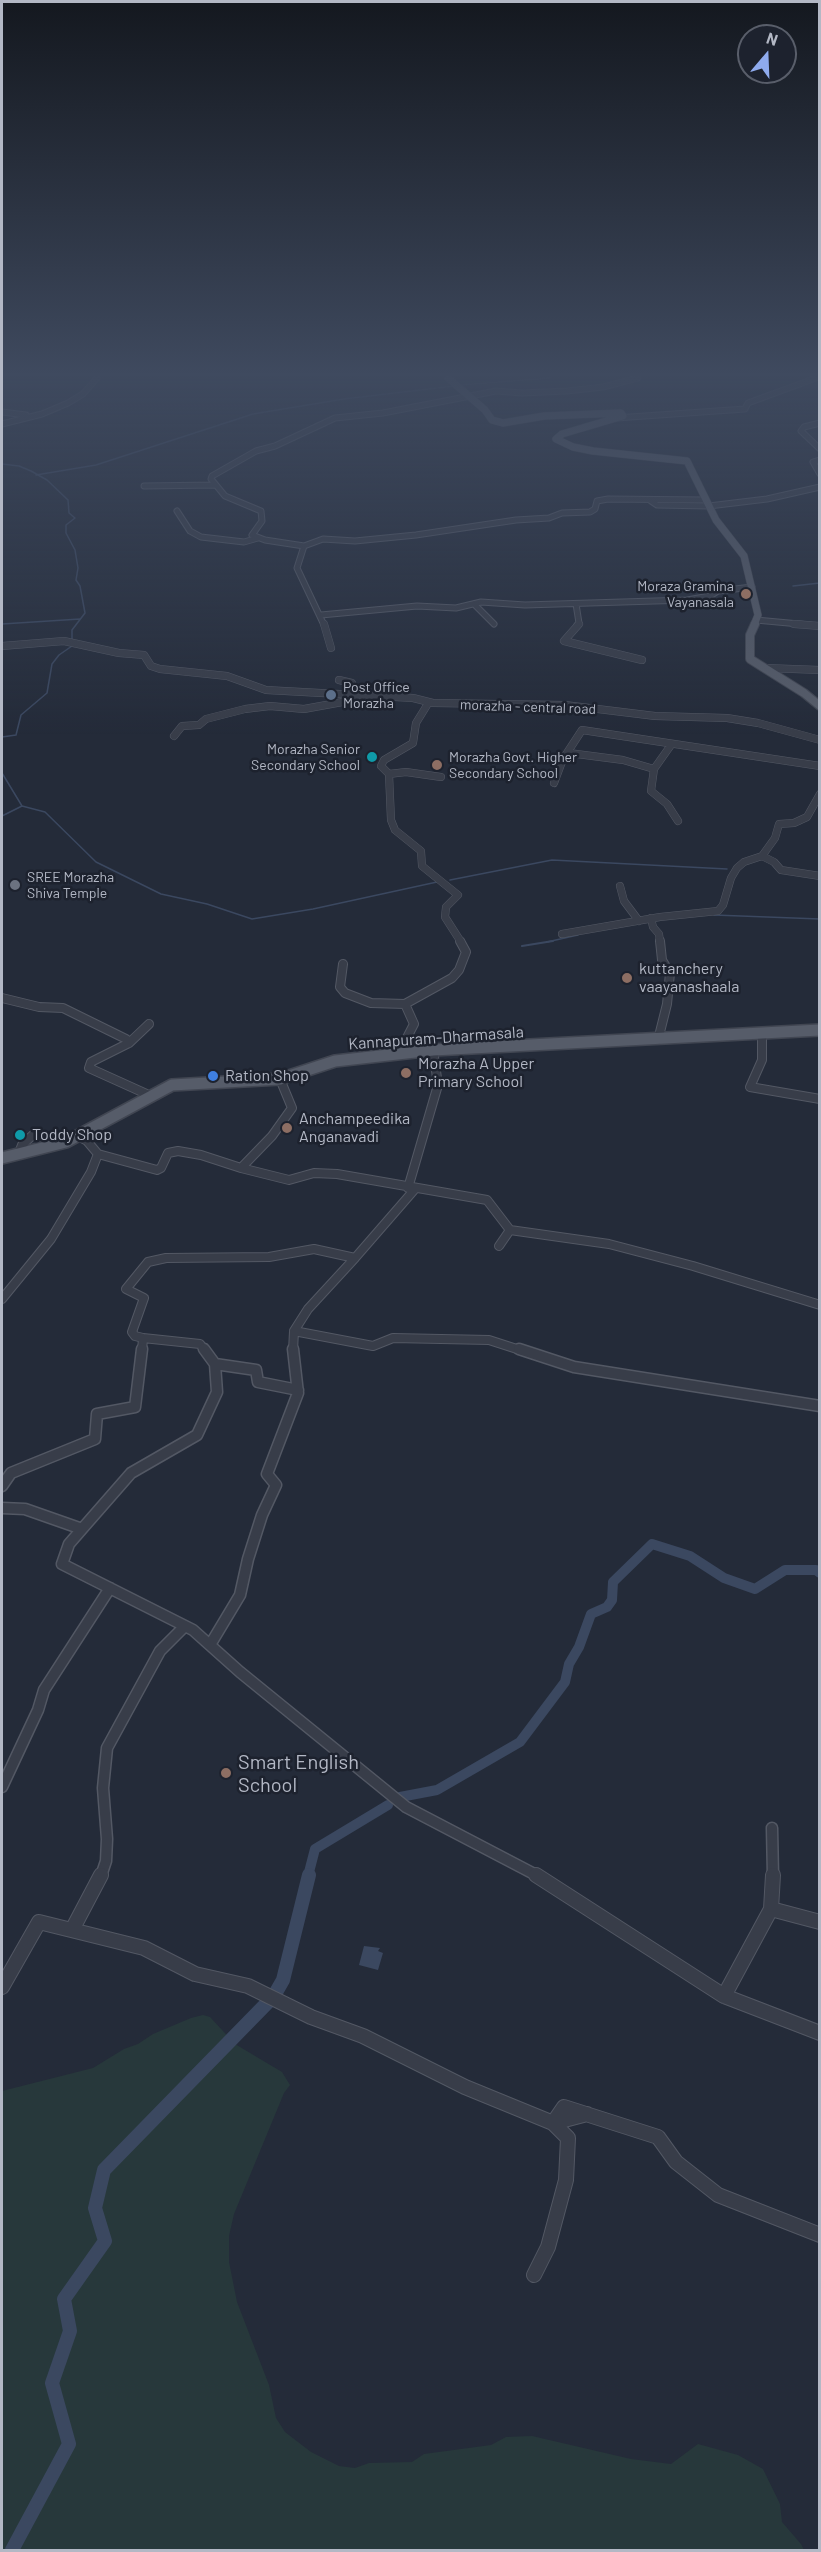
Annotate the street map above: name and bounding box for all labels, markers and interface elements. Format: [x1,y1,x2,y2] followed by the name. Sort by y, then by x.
[737,24,797,84] north arrow
[764,28,780,49] text: N
[637,578,734,610] place label: Moraza Gramina Vayanasala
[739,587,753,601] marker: Moraza Gramina Vayanasala
[343,679,410,712] place label: Post Office Morazha
[324,688,338,702] marker: Post Office Morazha
[460,696,596,718] street label: morazha - central road
[251,741,360,774] place label: Morazha Senior Secondary School
[449,749,577,782] place label: Morazha Govt. Higher Secondary School
[365,750,379,764] marker: Morazha Senior Secondary School
[430,758,444,772] marker: Morazha Govt. Higher Secondary School
[27,869,114,902] place label: SREE Morazha Shiva Temple
[8,878,22,892] marker: SREE Morazha Shiva Temple
[639,959,739,997] place label: kuttanchery vaayanashaala
[620,971,634,985] marker: kuttanchery vaayanashaala
[348,1022,524,1054] street label: Kannapuram-Dharmasala
[418,1054,534,1092] place label: Morazha A Upper Primary School
[225,1066,309,1086] place label: Ration Shop
[399,1066,413,1080] marker: Morazha A Upper Primary School
[206,1069,220,1083] marker: Ration Shop
[299,1109,410,1147] place label: Anchampeedika Anganavadi
[280,1121,294,1135] marker: Anchampeedika Anganavadi
[32,1125,112,1145] place label: Toddy Shop
[13,1128,27,1142] marker: Toddy Shop
[238,1750,359,1797] place label: Smart English School
[219,1766,233,1780] marker: Smart English School

